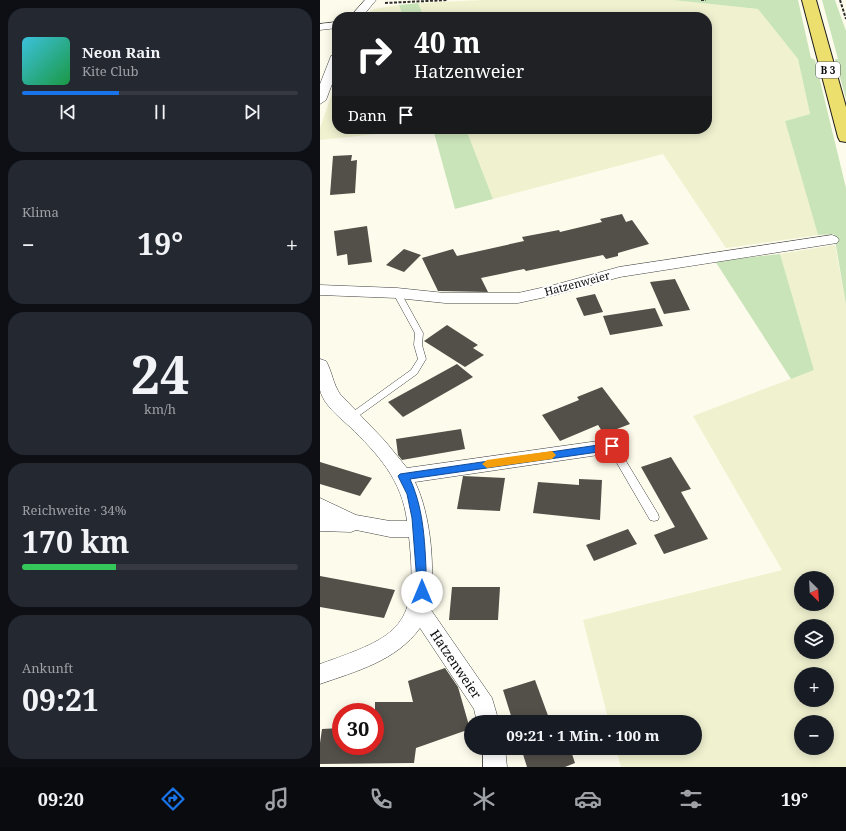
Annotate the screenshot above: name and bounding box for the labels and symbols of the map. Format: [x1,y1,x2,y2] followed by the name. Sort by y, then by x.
[816,62,840,78] road number: B 3
[543,267,612,299] street label: Hatzenweier
[595,429,629,463] pin
[401,571,443,613] position arrow
[794,571,834,611] north arrow
[426,626,486,702] street label: Hatzenweier
[332,703,384,755] speed limit sign: 30

